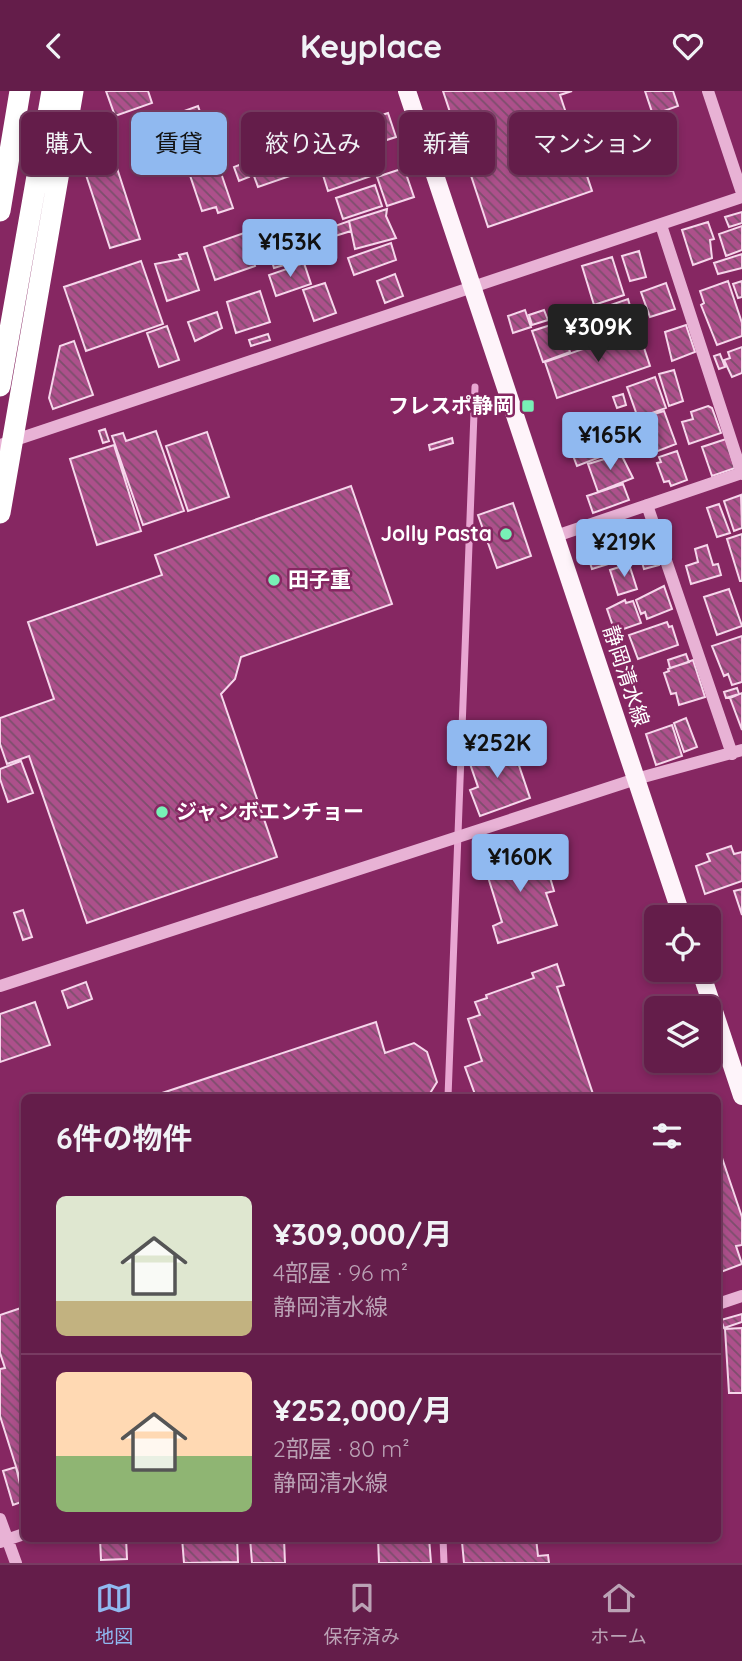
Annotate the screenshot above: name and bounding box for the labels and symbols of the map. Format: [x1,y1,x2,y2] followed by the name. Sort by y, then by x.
[241,219,339,279] pin: ¥153K
[549,305,647,364] pin: ¥309K
[388,392,514,418] place label: フレスポ静岡
[520,398,536,414] marker: フレスポ静岡
[561,413,659,472] pin: ¥165K
[575,519,673,579] pin: ¥219K
[380,520,492,546] place label: Jolly Pasta
[498,526,514,542] marker: Jolly Pasta
[288,566,351,592] place label: 田子重
[266,572,282,588] marker: 田子重
[598,622,656,730] street label: 静岡清水線
[448,721,546,780] pin: ¥252K
[176,798,364,824] place label: ジャンボエンチョー
[154,804,170,820] marker: ジャンボエンチョー
[471,835,569,894] pin: ¥160K

